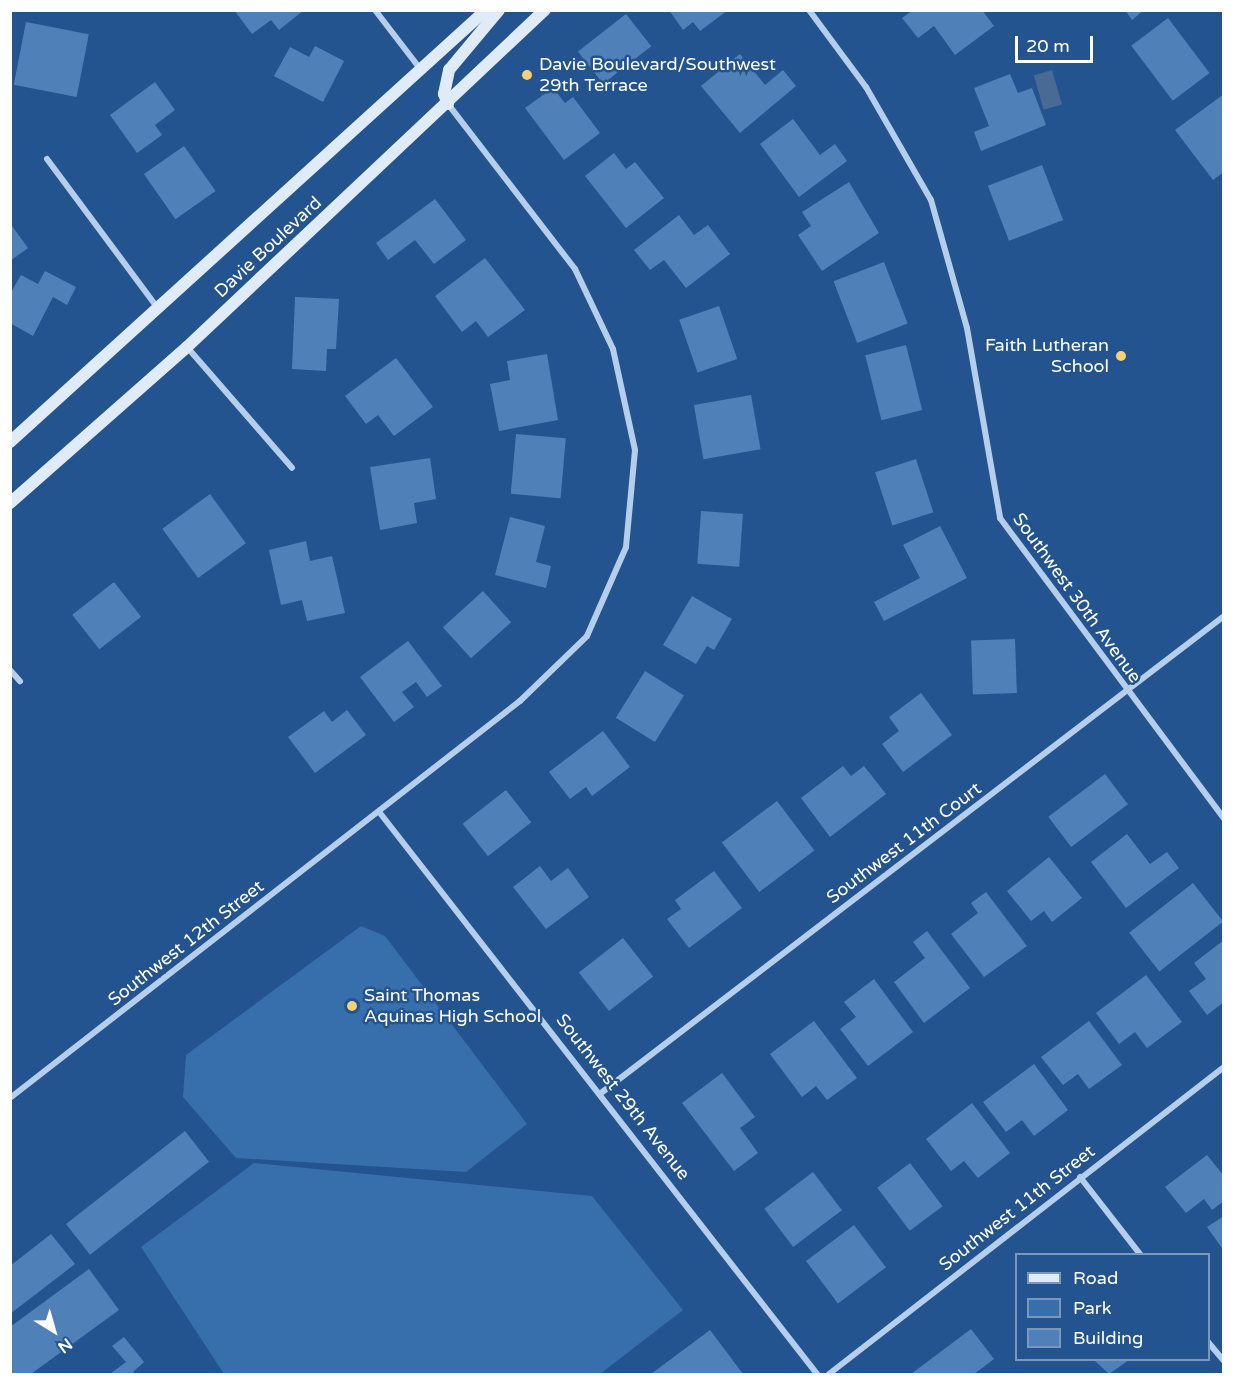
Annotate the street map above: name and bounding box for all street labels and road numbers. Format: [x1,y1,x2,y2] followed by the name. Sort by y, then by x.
[210,192,326,302] street label: Davie Boulevard
[1008,509,1146,687] street label: Southwest 30th Avenue
[822,778,986,908] street label: Southwest 11th Court
[104,875,268,1011] street label: Southwest 12th Street
[551,1010,695,1184] street label: Southwest 29th Avenue
[935,1140,1099,1276] street label: Southwest 11th Street

